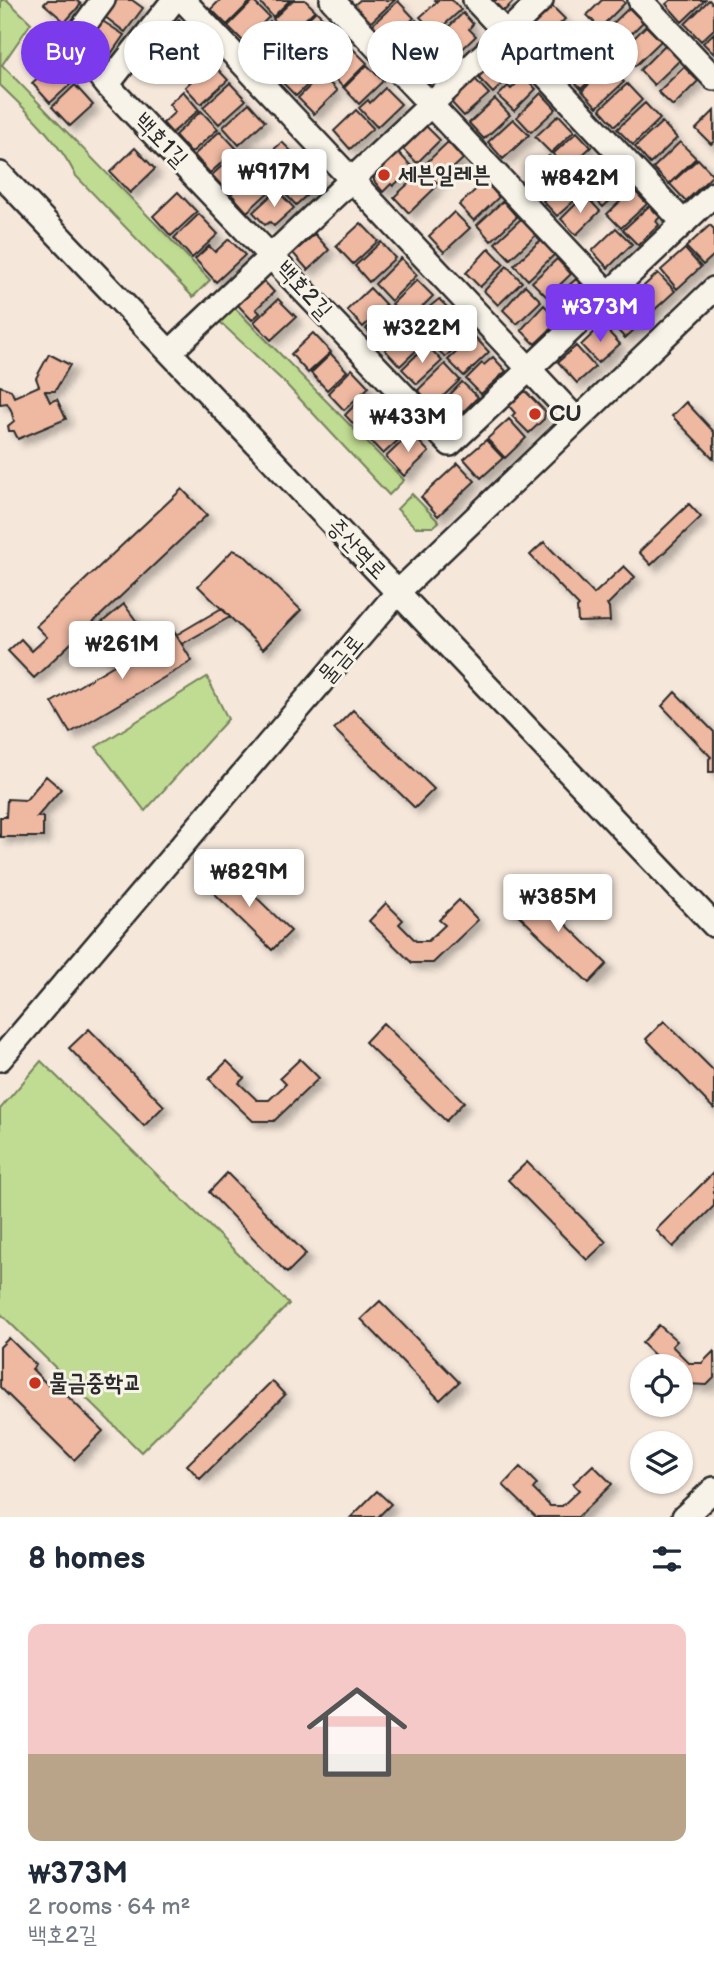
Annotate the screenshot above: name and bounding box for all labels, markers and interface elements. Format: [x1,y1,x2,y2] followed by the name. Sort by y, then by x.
[21,21,110,84] chip: Buy
[124,21,224,84] chip: Rent
[238,21,353,84] chip: Filters
[367,21,463,84] chip: New
[477,21,638,84] chip: Apartment
[129,107,193,173] street label: 백호1길
[225,150,323,209] pin: ₩917M
[531,156,629,215] pin: ₩842M
[238,158,310,186] text: ₩917M
[398,161,491,189] place label: 세븐일레븐
[541,164,619,192] text: ₩842M
[376,167,392,183] marker: 세븐일레븐
[270,255,338,325] street label: 백호2길
[551,284,649,344] pin: ₩373M
[562,293,638,321] text: ₩373M
[373,306,471,365] pin: ₩322M
[383,314,461,342] text: ₩322M
[359,394,457,454] pin: ₩433M
[549,400,582,428] place label: CU
[369,403,447,431] text: ₩433M
[527,406,543,422] marker: CU
[321,513,393,585] street label: 증산역로
[73,622,171,681] pin: ₩261M
[312,629,370,689] street label: 물금로
[85,630,159,658] text: ₩261M
[200,850,298,909] pin: ₩829M
[210,858,288,886] text: ₩829M
[509,874,607,934] pin: ₩385M
[519,883,597,911] text: ₩385M
[630,1354,693,1494] map controls
[630,1354,693,1417] button: locate
[49,1369,142,1397] place label: 물금중학교
[27,1375,43,1391] marker: 물금중학교
[630,1431,693,1494] button: layers
[648,1540,686,1578] icon: filters
[28,1541,145,1577] text: 8 homes
[294,1669,420,1795] icon: home
[28,1856,128,1892] text: ₩373M
[28,1893,190,1921] text: 2 rooms · 64 m²
[28,1921,97,1949] text: 백호2길

